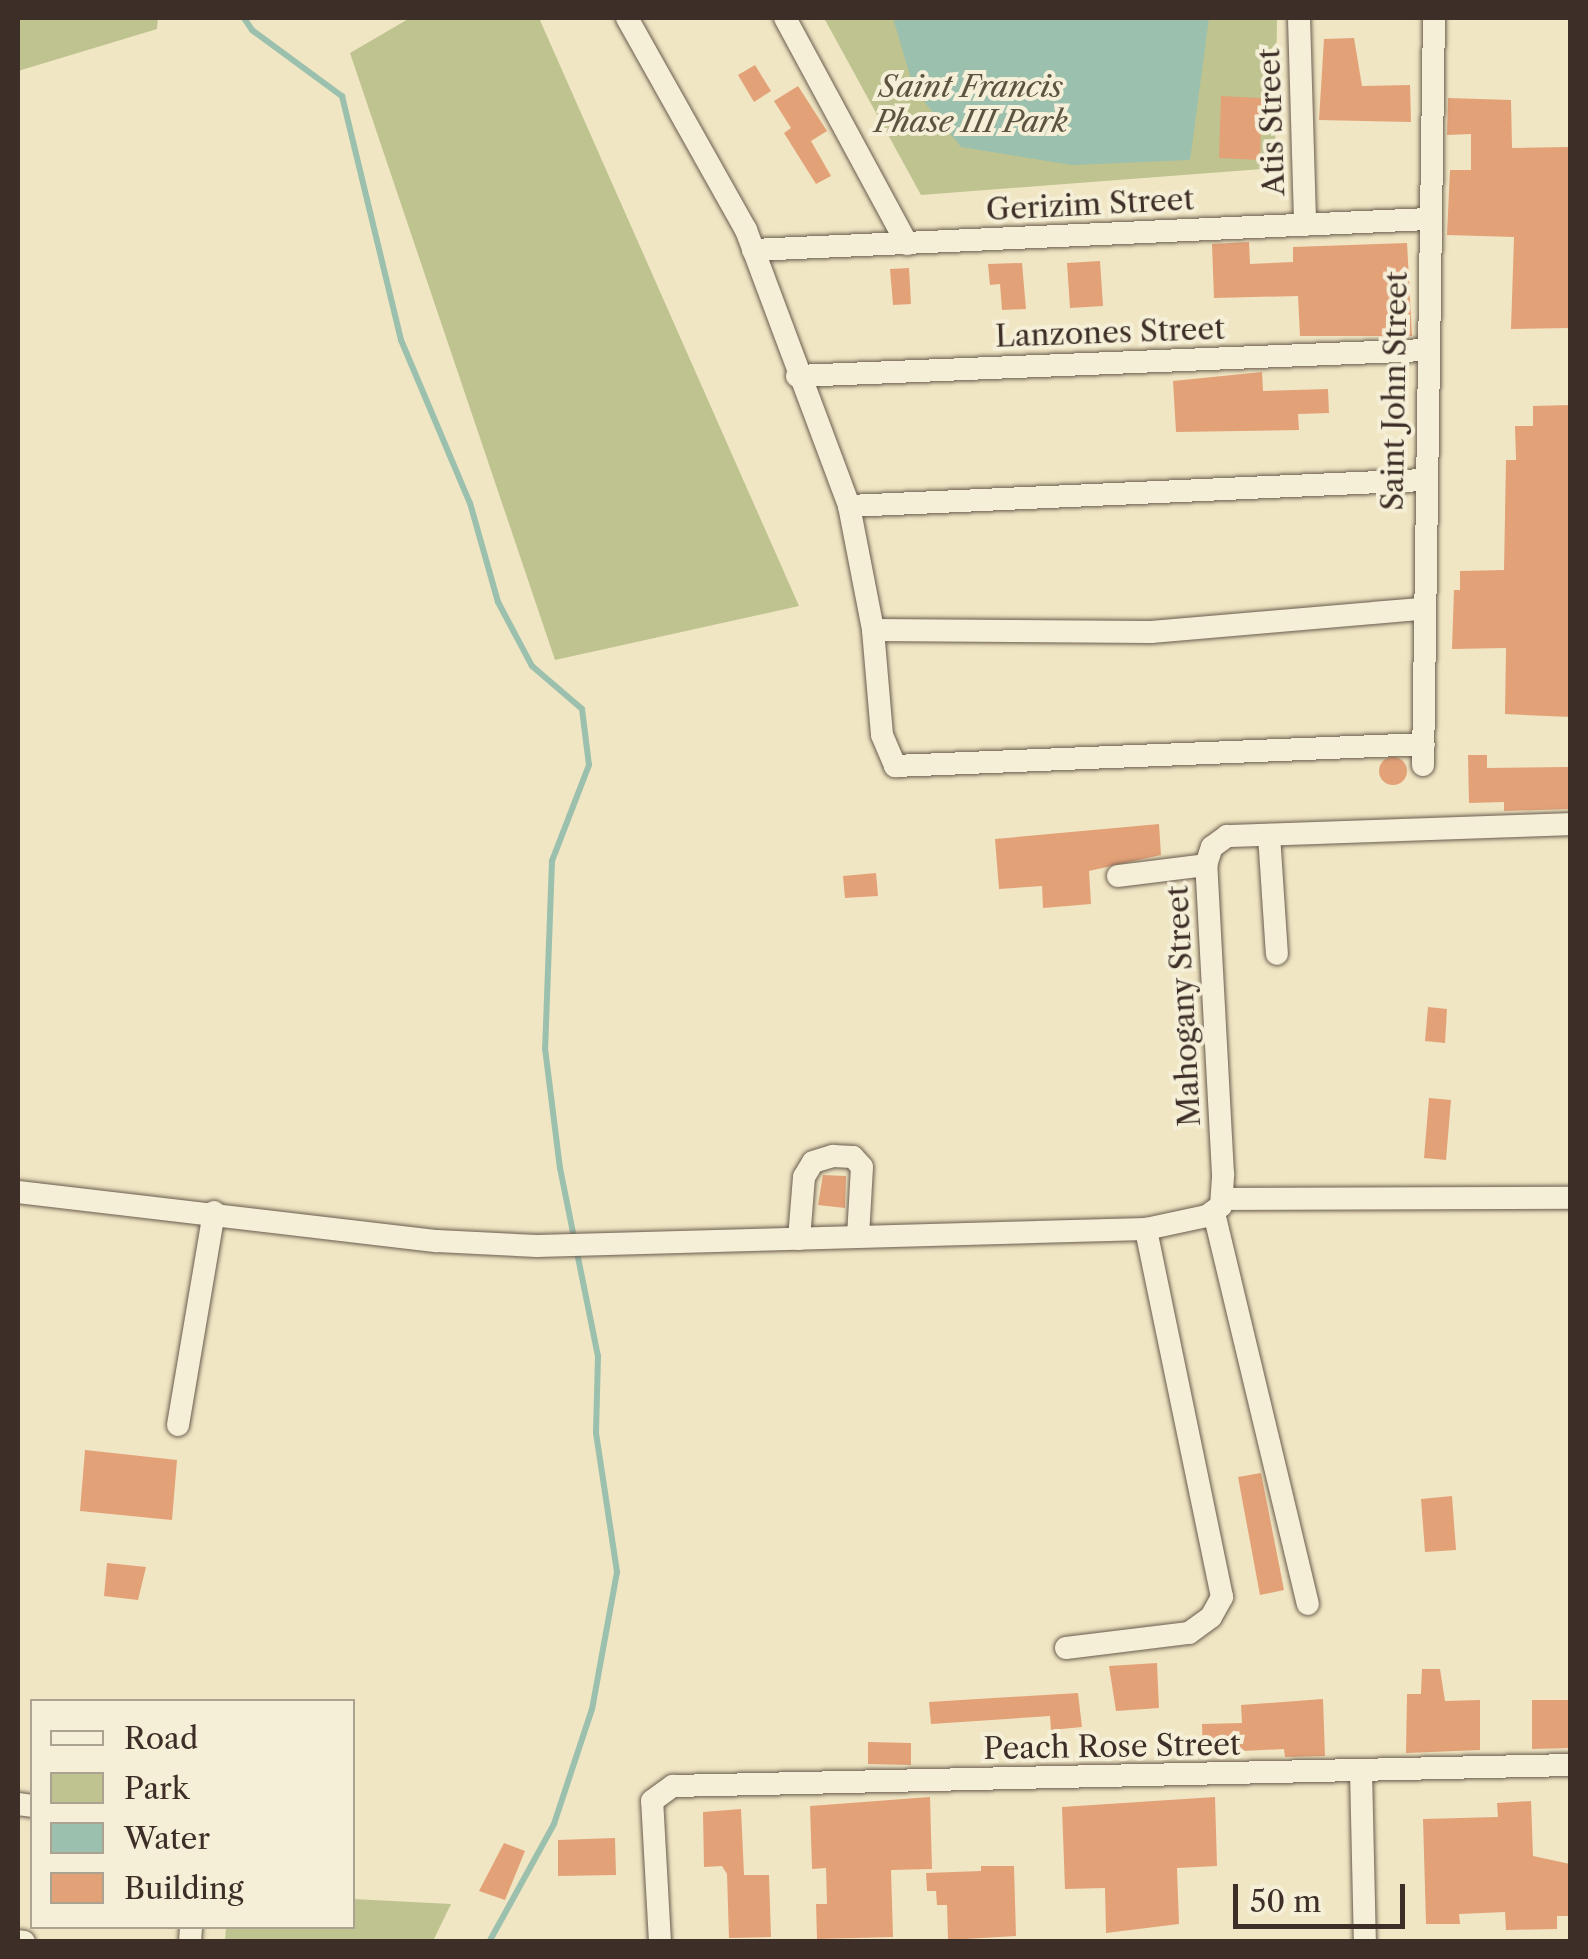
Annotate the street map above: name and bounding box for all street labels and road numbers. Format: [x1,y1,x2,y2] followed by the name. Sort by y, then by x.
[1251,48,1293,196] street label: Atis Street
[985,182,1195,228] street label: Gerizim Street
[1375,271,1415,511] street label: Saint John Street
[995,311,1225,355] street label: Lanzones Street
[1160,884,1208,1128] street label: Mahogany Street
[983,1727,1241,1767] street label: Peach Rose Street

